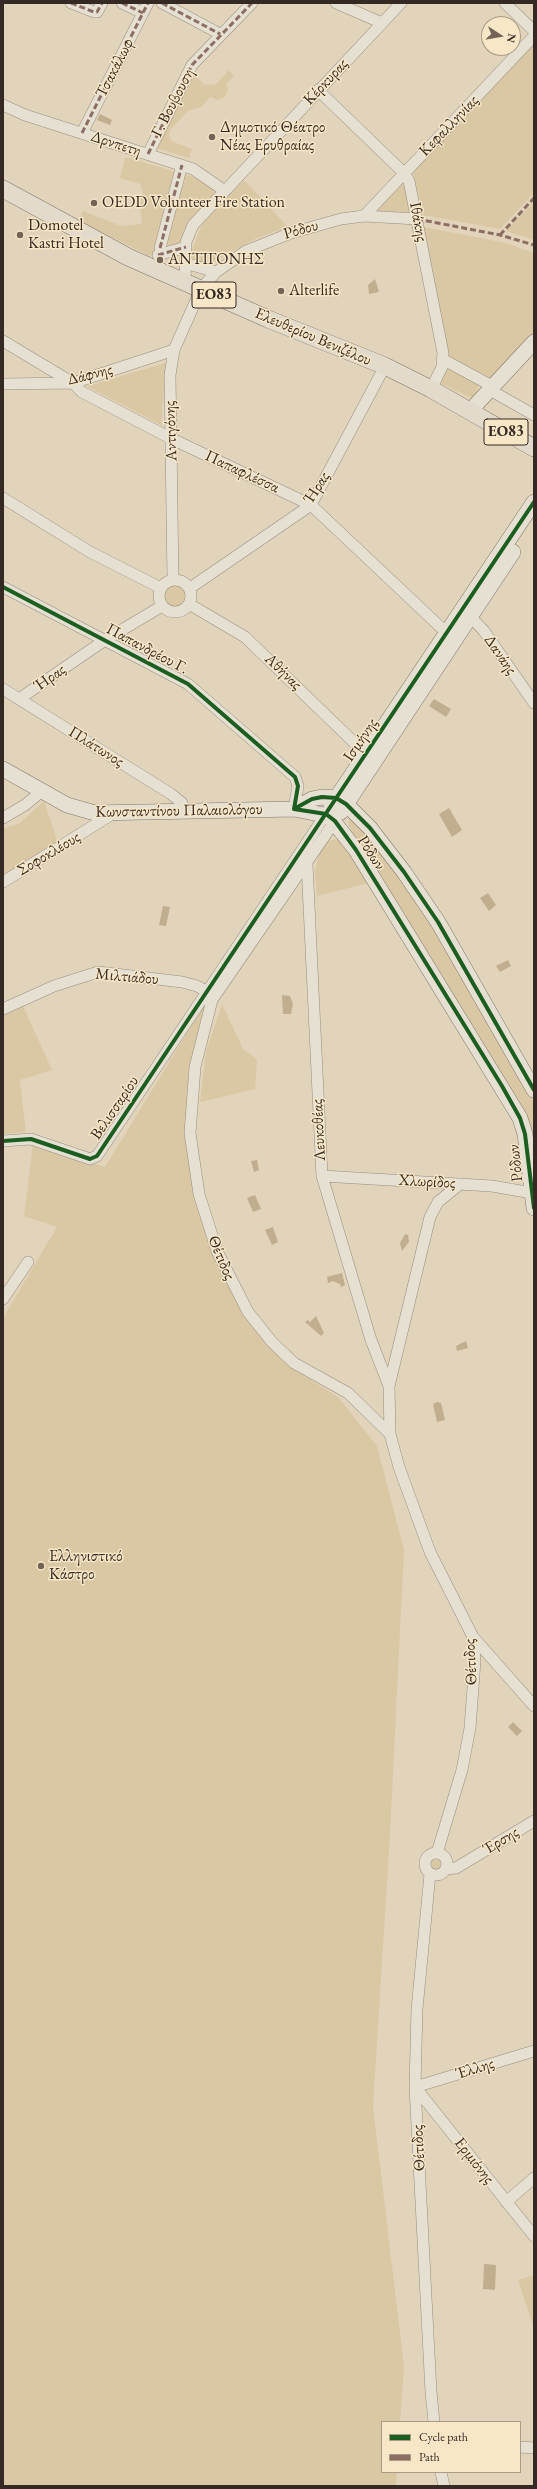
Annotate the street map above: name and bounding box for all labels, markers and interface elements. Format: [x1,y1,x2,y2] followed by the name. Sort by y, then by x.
[481,16,521,56] north arrow
[504,32,520,44] text: N
[92,35,138,101] street label: Τσακάλωφ
[300,55,352,109] street label: Κέρκυρας
[148,65,198,141] street label: Γ. Βουβουση
[415,91,483,161] street label: Κεφαλληνίας
[220,118,325,156] place label: Δημοτικό Θέατρο Νέας Ερυθραίας
[88,127,144,161] street label: Δρνπετη
[207,132,217,142] marker: Δημοτικό Θέατρο Νέας Ερυθραίας
[102,193,285,213] place label: OEDD Volunteer Fire Station
[89,198,99,208] marker: OEDD Volunteer Fire Station
[405,201,431,243] street label: Ιθάκης
[28,216,104,254] place label: Domotel Kastri Hotel
[281,216,321,244] street label: Ρόδου
[15,230,25,240] marker: Domotel Kastri Hotel
[168,250,264,270] place label: ΑΝΤΙΓΟΝΗΣ
[155,255,165,265] marker: ΑΝΤΙΓΟΝΗΣ
[289,281,339,301] place label: Alterlife
[192,282,236,308] road number: ΕΟ83
[276,286,286,296] marker: Alterlife
[252,304,374,370] street label: Ελευθερίου Βενιζέλου
[65,360,115,390] street label: Δάφνης
[160,400,182,462] street label: Αντιγόνης
[484,419,528,445] road number: ΕΟ83
[202,446,282,498] street label: Παπαφλέσσα
[300,468,334,508] street label: Ήρας
[103,619,191,679] street label: Παπανδρέου Γ.
[479,631,521,679] street label: Δανάης
[260,650,306,694] street label: Αθήνας
[30,660,70,696] street label: Ήρας
[340,715,382,765] street label: Ισμήνης
[65,722,127,772] street label: Πλάτωνος
[95,800,263,822] street label: Κωνσταντίνου Παλαιολόγου
[14,828,84,880] street label: Σοφοκλέους
[353,832,389,874] street label: Ρόδων
[95,965,159,989] street label: Μιλτιάδου
[87,1073,143,1143] street label: Βελισσαρίου
[308,1098,330,1162] street label: Λευκοθέας
[504,1143,528,1183] street label: Ρόδων
[398,1171,456,1193] street label: Χλωρίδος
[203,1233,239,1283] street label: Θέτιδος
[49,1547,123,1585] place label: Ελληνιστικό Κάστρο
[36,1561,46,1571] marker: Ελληνιστικό Κάστρο
[460,1638,482,1686] street label: Θέτιδος
[479,1823,523,1859] street label: Έρσης
[453,2054,497,2084] street label: Έλλης
[408,2124,430,2172] street label: Θέτιδος
[450,2134,498,2188] street label: Ερμιόνης
[381,2421,521,2473] legend
[419,2429,468,2445] text: Cycle path
[419,2449,440,2465] text: Path

